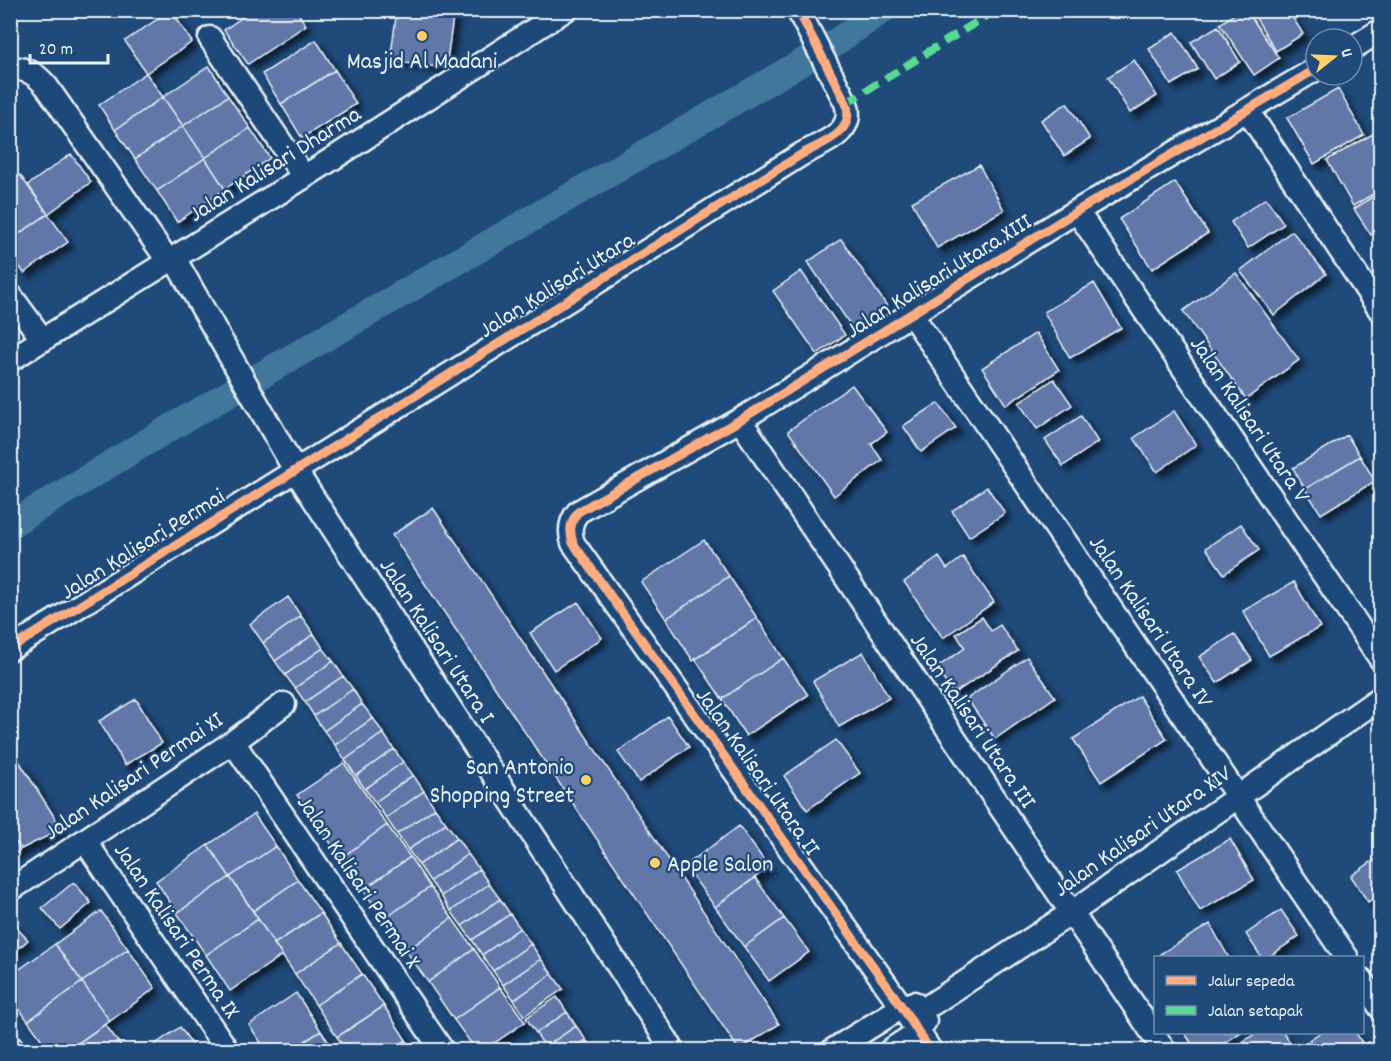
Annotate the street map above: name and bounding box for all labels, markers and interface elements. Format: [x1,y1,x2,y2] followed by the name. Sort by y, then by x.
[30,27,108,65] scale bar
[1304,27,1364,87] north arrow
[415,29,429,43] marker: Masjid Al Madani
[39,38,73,63] text: 20 m
[347,46,497,80] place label: Masjid Al Madani
[1334,46,1358,61] text: U
[183,98,369,232] street label: Jalan Kalisari Dharma
[840,206,1040,349] street label: Jalan Kalisari Utara XIII
[473,225,643,348] street label: Jalan Kalisari Utara
[1180,330,1317,511] street label: Jalan Kalisari Utara V
[55,481,233,610] street label: Jalan Kalisari Permai
[1079,529,1220,716] street label: Jalan Kalisari Utara IV
[369,552,502,731] street label: Jalan Kalisari Utara I
[900,627,1043,817] street label: Jalan Kalisari Utara III
[686,682,828,864] street label: Jalan Kalisari Utara II
[38,704,232,850] street label: Jalan Kalisari Permai XI
[430,752,574,814] place label: San Antonio Shopping Street
[1048,758,1240,907] street label: Jalan Kalisari Utara XIV
[579,773,593,787] marker: San Antonio Shopping Street
[287,789,428,976] street label: Jalan Kalisari Permai X
[104,837,247,1026] street label: Jalan Kalisari Perma IX
[667,849,773,883] place label: Apple Salon
[648,856,662,870] marker: Apple Salon
[1154,956,1364,1034] legend
[1208,970,1295,995] text: Jalur sepeda
[1208,1000,1303,1025] text: Jalan setapak

